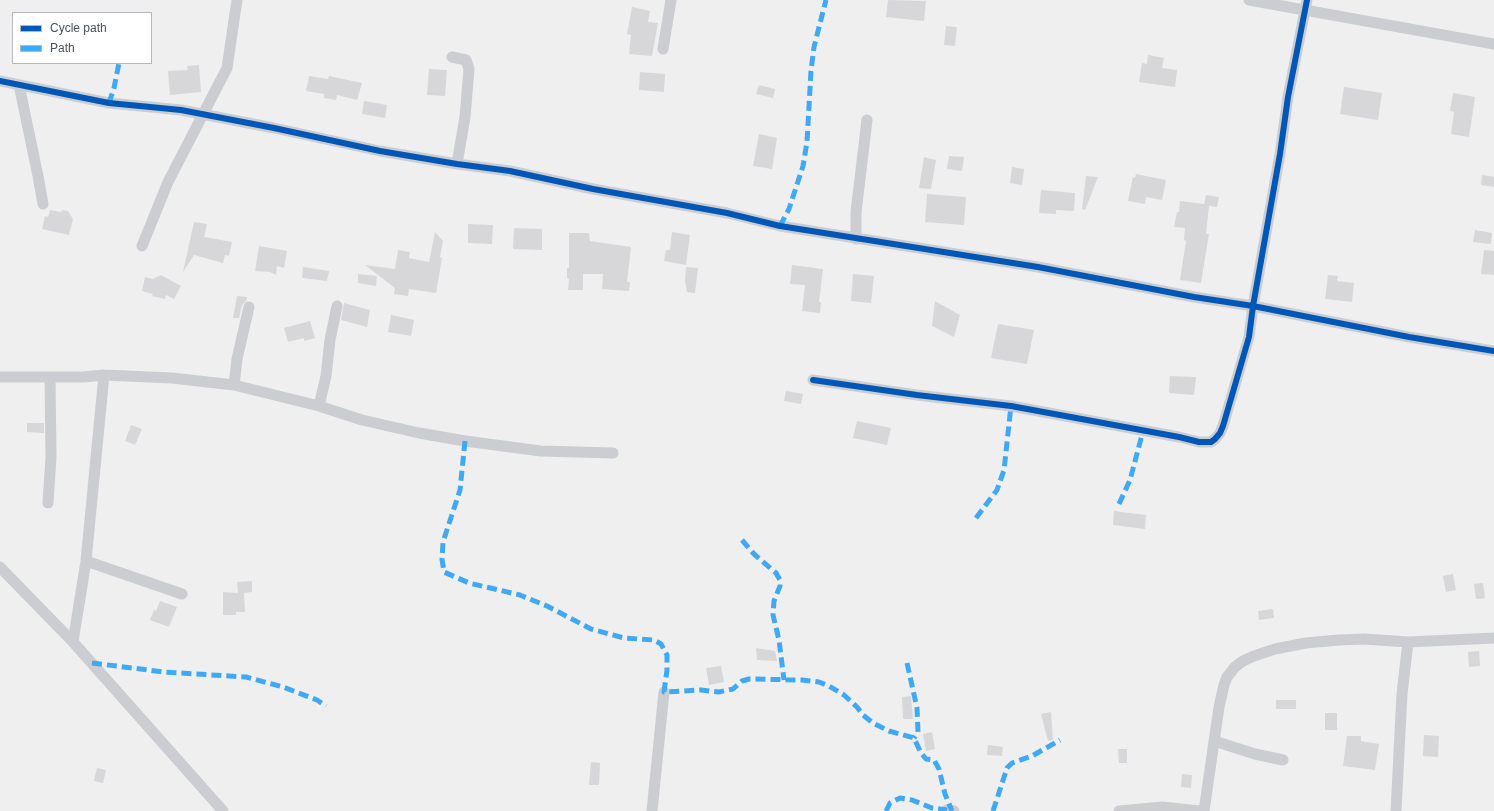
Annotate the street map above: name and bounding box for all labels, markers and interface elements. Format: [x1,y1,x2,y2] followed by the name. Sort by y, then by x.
[12,12,152,64] legend
[50,21,107,35] text: Cycle path
[50,41,75,55] text: Path

